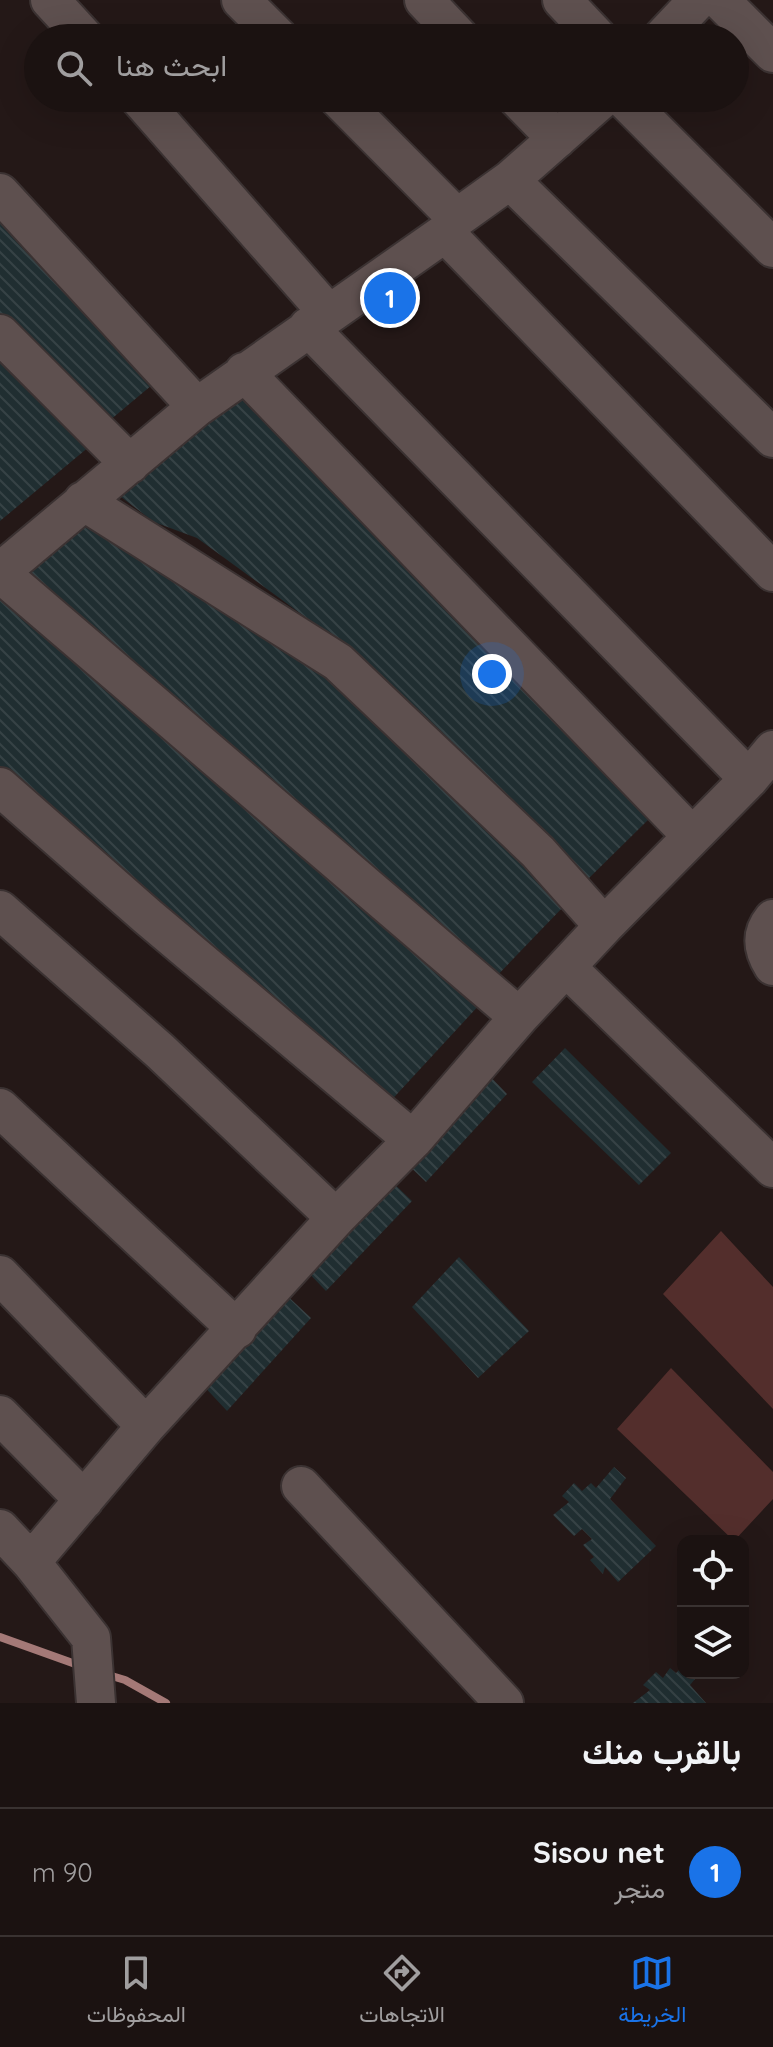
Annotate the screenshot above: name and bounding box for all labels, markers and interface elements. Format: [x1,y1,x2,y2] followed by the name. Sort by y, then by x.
[24,24,749,112] search box
[52,46,96,90] icon: search
[116,46,227,84] text: ابحث هنا
[364,268,416,328] pin: 1
[472,654,512,694] your location
[677,1535,749,1679] map controls
[677,1535,749,1607] button: locate
[677,1607,749,1679] button: layers
[582,1730,741,1773] text: بالقرب منك
[533,1833,665,1871] text: Sisou net
[32,1856,93,1889] text: 90 m
[710,1856,720,1889] text: 1
[614,1872,665,1905] text: متجر
[87,1951,186,2034] tab: المحفوظات
[359,1951,445,2034] tab: الاتجاهات
[618,1951,686,2034] tab: الخريطة

